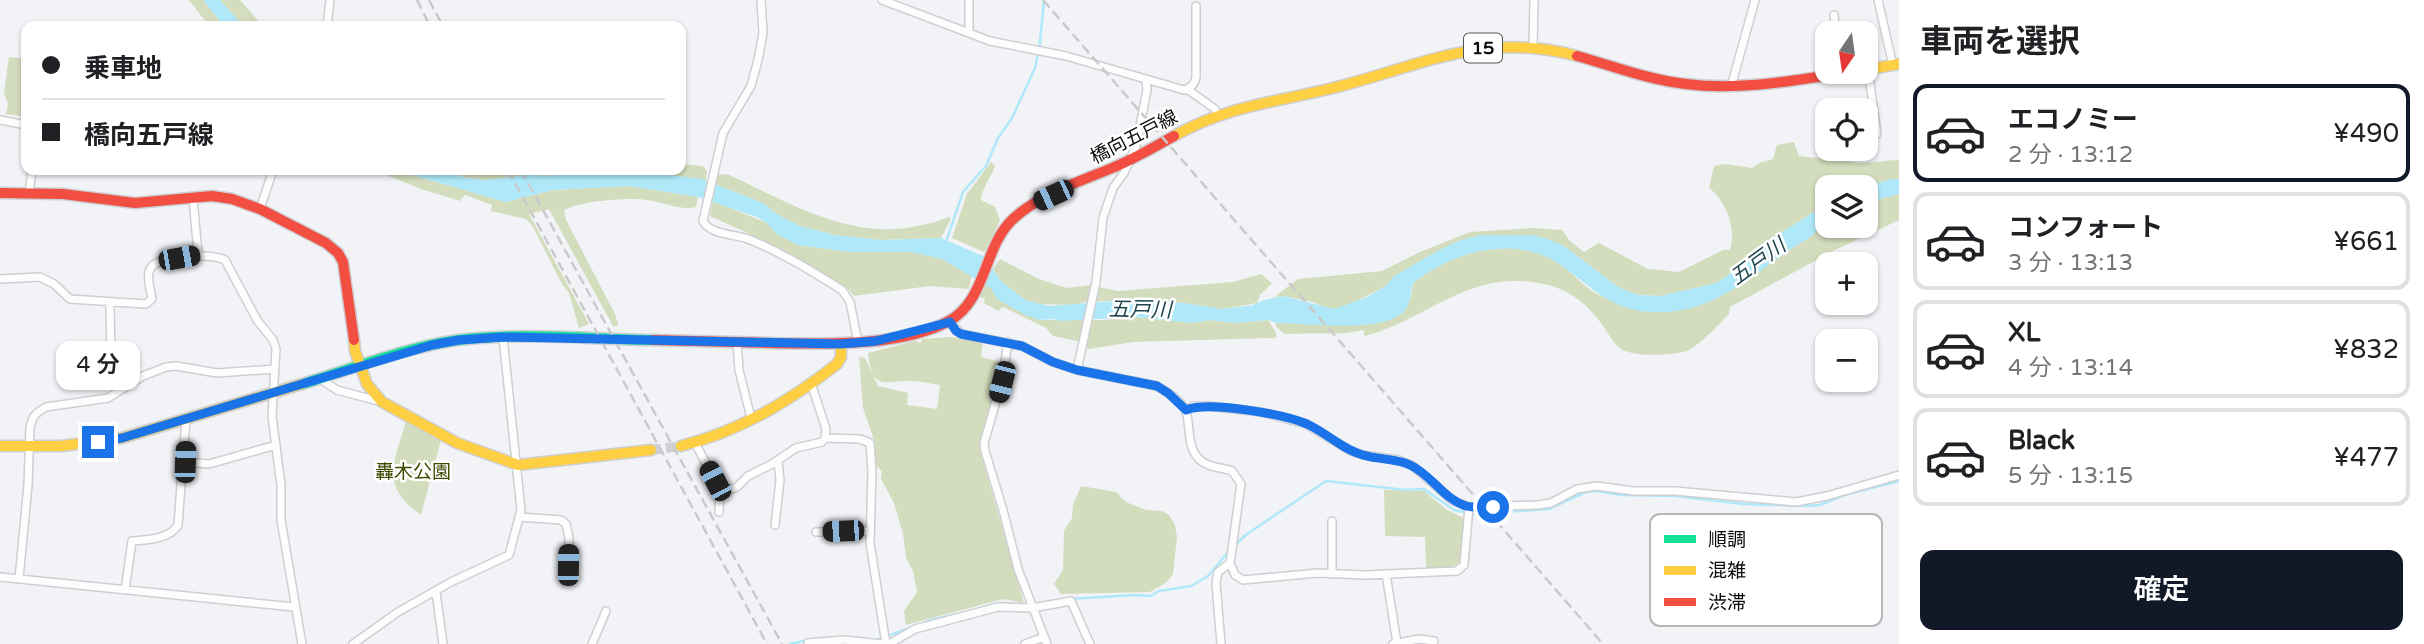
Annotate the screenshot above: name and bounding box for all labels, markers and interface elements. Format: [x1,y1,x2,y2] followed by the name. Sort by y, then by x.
[1815,21,1878,84] north arrow
[1815,21,1878,392] map controls
[1920,23,2080,61] text: 車両を選択
[1464,33,1502,62] road number: 15
[84,53,162,84] text: 乗車地
[1815,98,1878,161] button: locate
[1924,102,1987,165] icon: car
[2008,104,2138,135] text: エコノミー
[1087,106,1181,168] street label: 橋向五戸線
[2333,118,2399,149] text: ¥490
[84,120,214,151] text: 橋向五戸線
[2008,141,2133,169] text: 2 分 · 13:12
[1815,175,1878,238] button: layers
[1030,177,1077,213] car
[1924,210,1987,273] icon: car
[2008,212,2163,243] text: コンフォート
[2333,226,2399,257] text: ¥661
[1725,232,1792,291] water label: 五戸川
[157,244,202,272] car
[2008,249,2133,277] text: 3 分 · 13:13
[1815,252,1878,315] button: +
[1108,297,1174,323] water label: 五戸川
[2008,317,2040,348] text: XL
[1924,318,1987,381] icon: car
[1815,329,1878,392] button: −
[2333,334,2399,365] text: ¥832
[56,340,140,390] callout: 4 分
[76,351,120,379] text: 4 分
[2008,354,2133,382] text: 4 分 · 13:14
[987,359,1018,405] car
[2008,425,2075,456] text: Black
[82,426,114,458] route end
[1924,426,1987,489] icon: car
[174,441,197,483] car
[2333,442,2399,473] text: ¥477
[696,458,735,504] car
[375,461,451,483] park label: 轟木公園
[2008,462,2133,490] text: 5 分 · 13:15
[1477,491,1509,523] route start
[1650,514,1882,626] legend
[822,520,865,542] car
[1708,529,1746,551] text: 順調
[558,544,579,586] car
[1920,550,2403,630] button: 確定
[1708,560,1746,582] text: 混雑
[1708,592,1746,614] text: 渋滞

